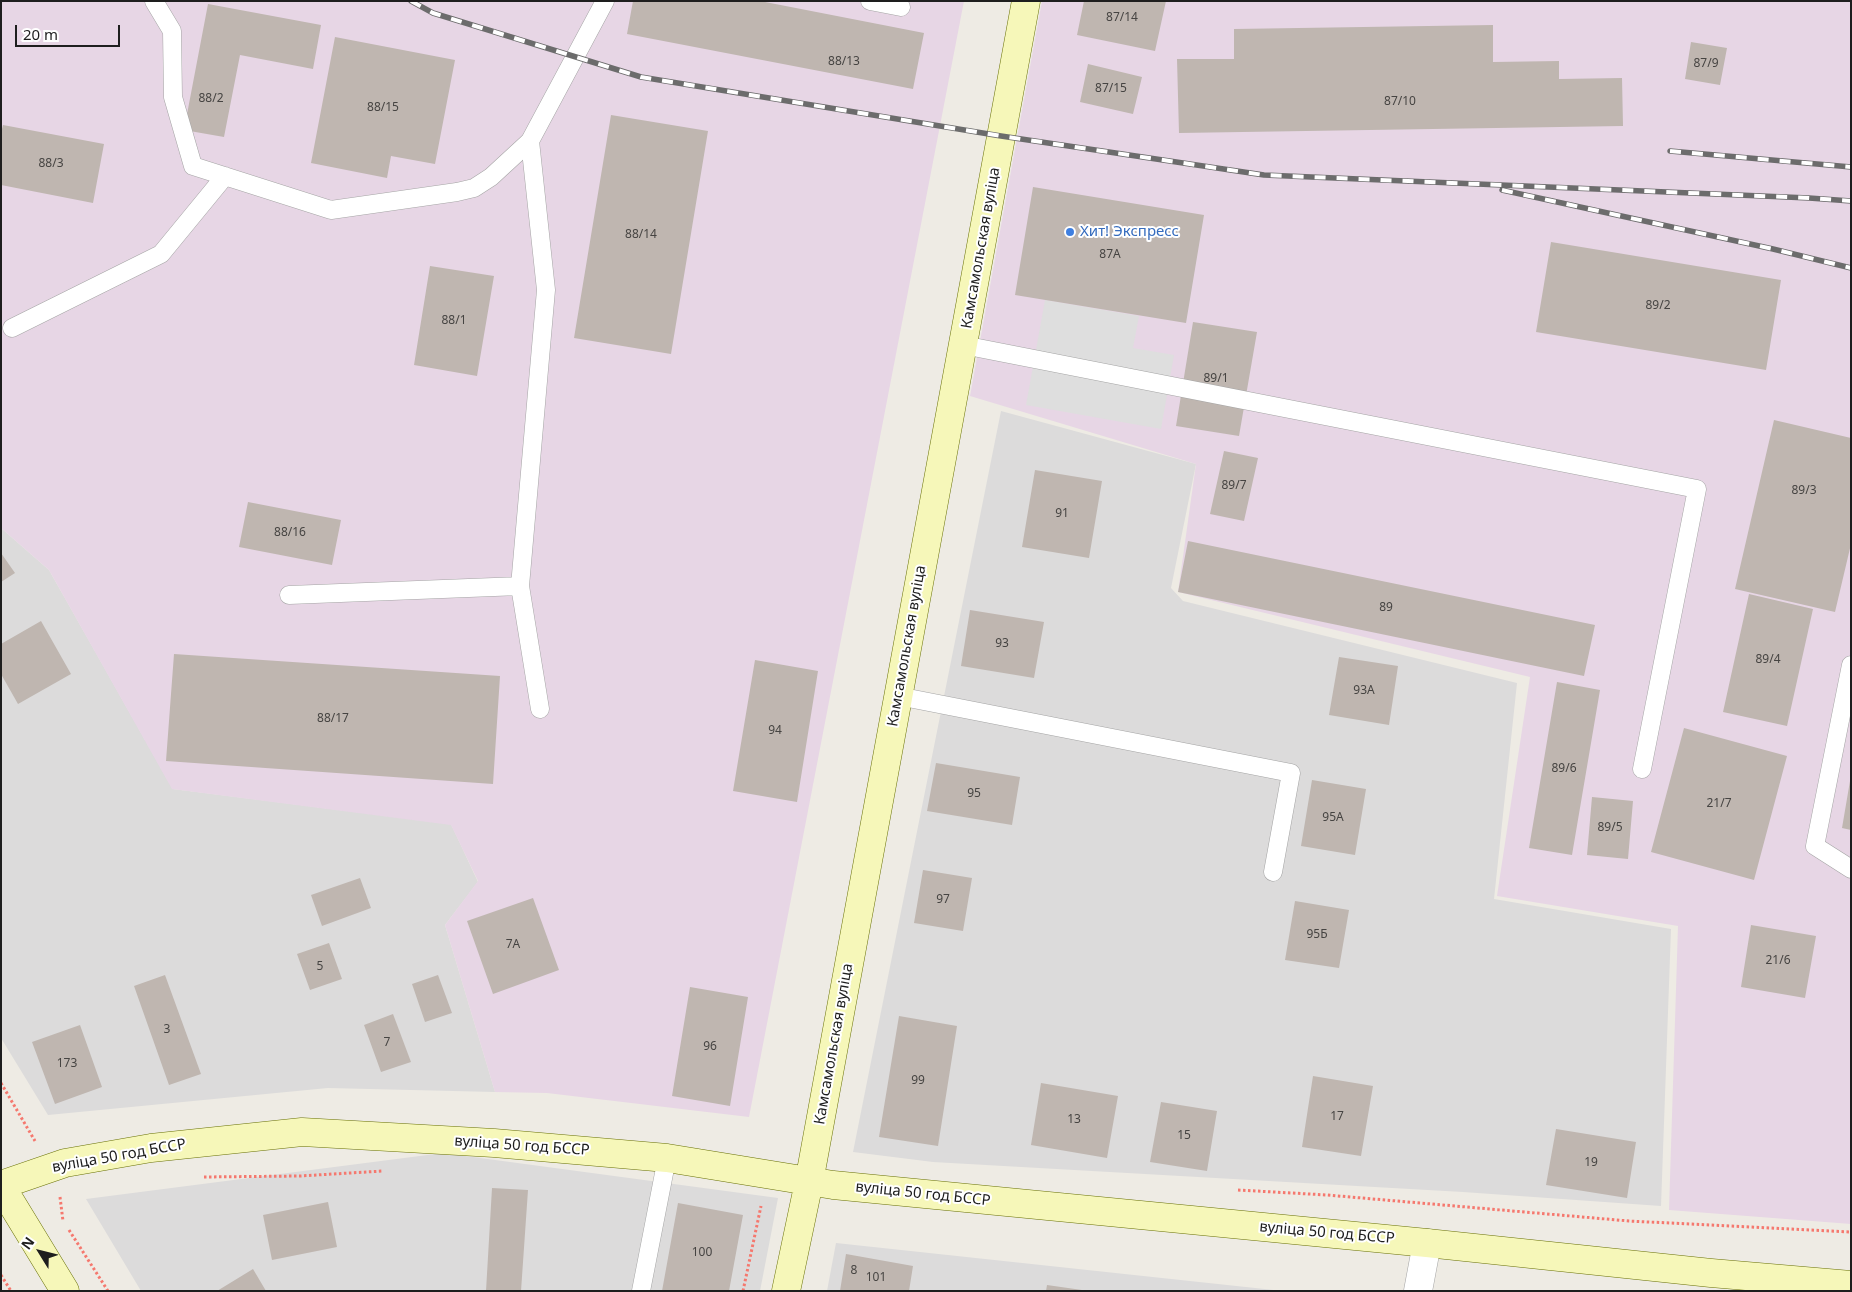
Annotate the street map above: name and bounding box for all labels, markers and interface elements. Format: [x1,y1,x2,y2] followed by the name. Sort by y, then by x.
[1106,11,1138,25] house number: 87/14
[18,15,122,47] scale bar
[23,24,58,44] text: 20 m
[828,55,860,69] house number: 88/13
[1693,57,1719,71] house number: 87/9
[1095,82,1127,96] house number: 87/15
[198,92,224,106] house number: 88/2
[1384,95,1416,109] house number: 87/10
[367,101,399,115] house number: 88/15
[38,157,64,171] house number: 88/3
[958,166,1004,330] street label: Камсамольская вуліца
[1080,223,1179,241] place label: Хит! Экспресс
[1064,226,1076,238] marker: Хит! Экспресс
[625,228,657,242] house number: 88/14
[1099,248,1121,262] house number: 87А
[1645,299,1671,313] house number: 89/2
[441,314,467,328] house number: 88/1
[1203,372,1229,386] house number: 89/1
[1221,479,1247,493] house number: 89/7
[1791,484,1817,498] house number: 89/3
[1055,507,1069,521] house number: 91
[274,526,306,540] house number: 88/16
[884,564,930,728] street label: Камсамольская вуліца
[1379,601,1393,615] house number: 89
[995,637,1009,651] house number: 93
[1755,653,1781,667] house number: 89/4
[1353,684,1375,698] house number: 93А
[317,712,349,726] house number: 88/17
[768,724,782,738] house number: 94
[1551,762,1577,776] house number: 89/6
[967,787,981,801] house number: 95
[1706,797,1732,811] house number: 21/7
[1322,811,1344,825] house number: 95А
[1597,821,1623,835] house number: 89/5
[936,893,950,907] house number: 97
[1306,928,1328,942] house number: 95Б
[506,938,520,952] house number: 7А
[1765,954,1791,968] house number: 21/6
[317,960,323,974] house number: 5
[811,962,857,1126] street label: Камсамольская вуліца
[164,1023,170,1037] house number: 3
[384,1036,390,1050] house number: 7
[703,1040,717,1054] house number: 96
[57,1057,77,1071] house number: 173
[911,1074,925,1088] house number: 99
[1330,1110,1344,1124] house number: 17
[1067,1113,1081,1127] house number: 13
[1177,1129,1191,1143] house number: 15
[454,1132,590,1160] street label: вуліца 50 год БССР
[51,1135,187,1177] street label: вуліца 50 год БССР
[1584,1156,1598,1170] house number: 19
[855,1178,991,1210] street label: вуліца 50 год БССР
[1259,1218,1395,1248] street label: вуліца 50 год БССР
[15,1227,65,1277] north arrow
[16,1233,38,1253] text: N
[692,1246,712,1260] house number: 100
[851,1264,857,1278] house number: 8
[866,1271,886,1285] house number: 101

